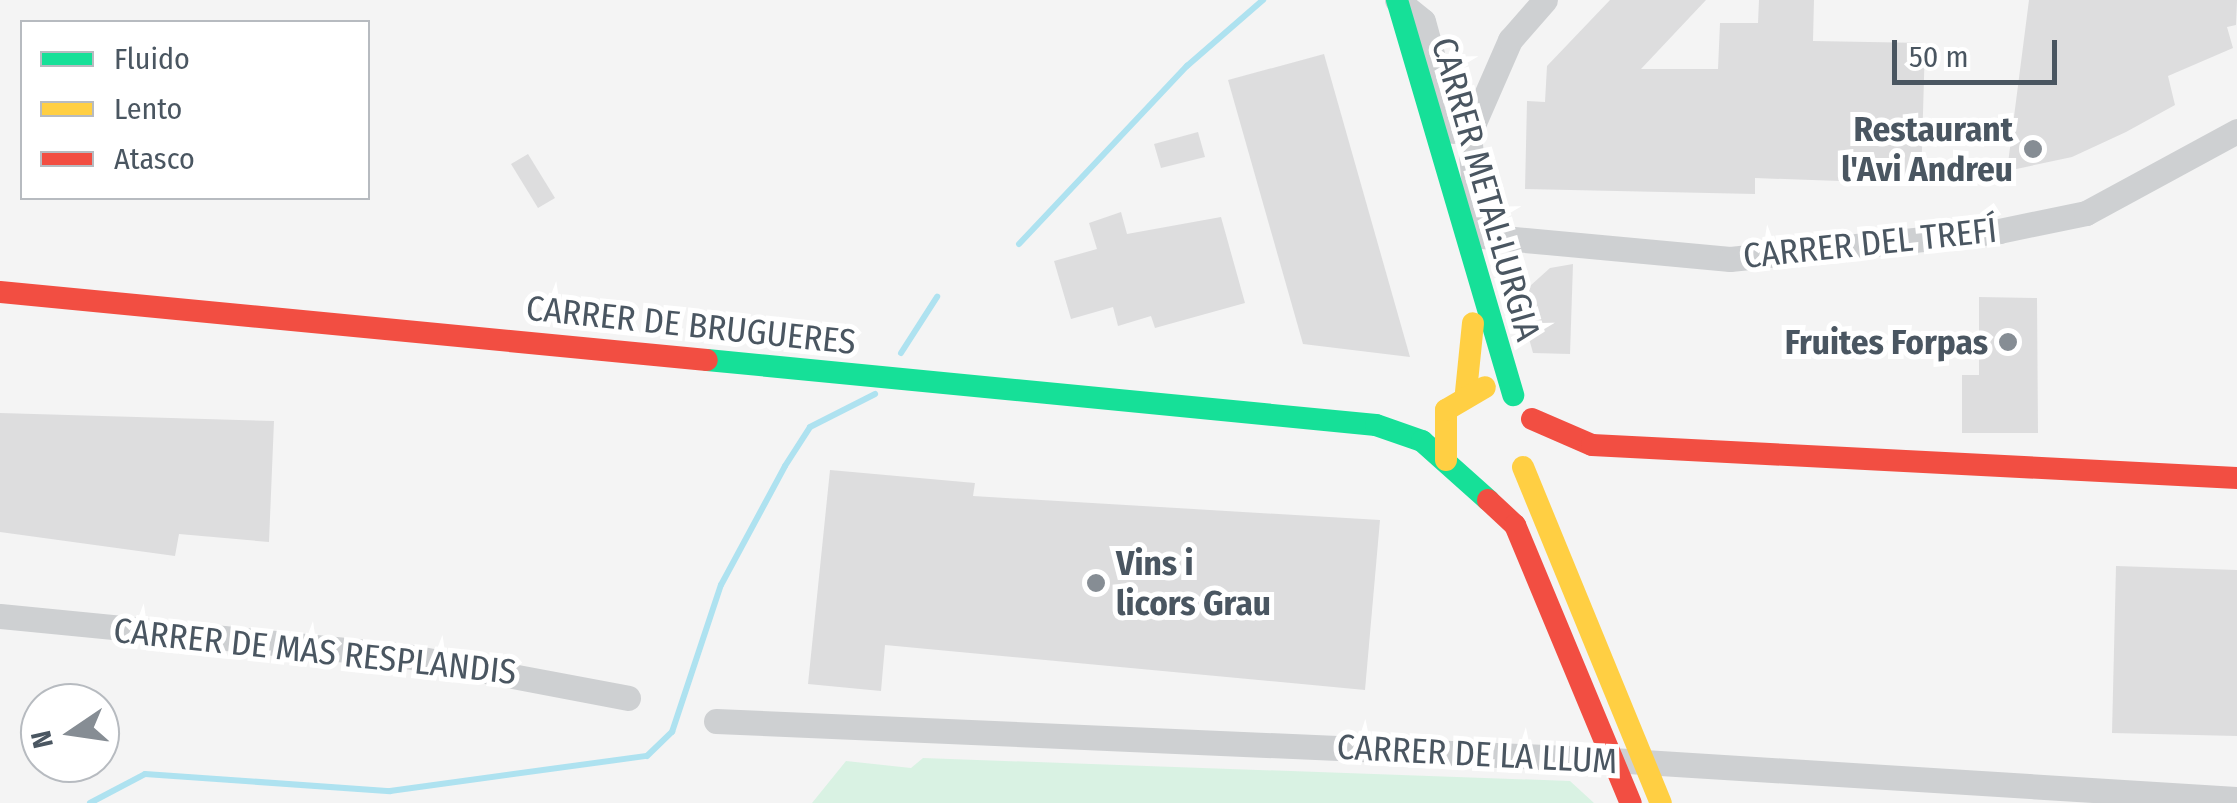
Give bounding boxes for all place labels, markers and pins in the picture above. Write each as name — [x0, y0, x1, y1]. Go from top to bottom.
place label: Restaurant l'Avi Andreu — [1841, 108, 2013, 190]
marker: Restaurant l'Avi Andreu — [2022, 138, 2044, 160]
place label: Fruites Forpas — [1785, 321, 1988, 363]
marker: Fruites Forpas — [1997, 331, 2019, 353]
place label: Vins i licors Grau — [1116, 542, 1271, 624]
marker: Vins i licors Grau — [1085, 572, 1107, 594]

